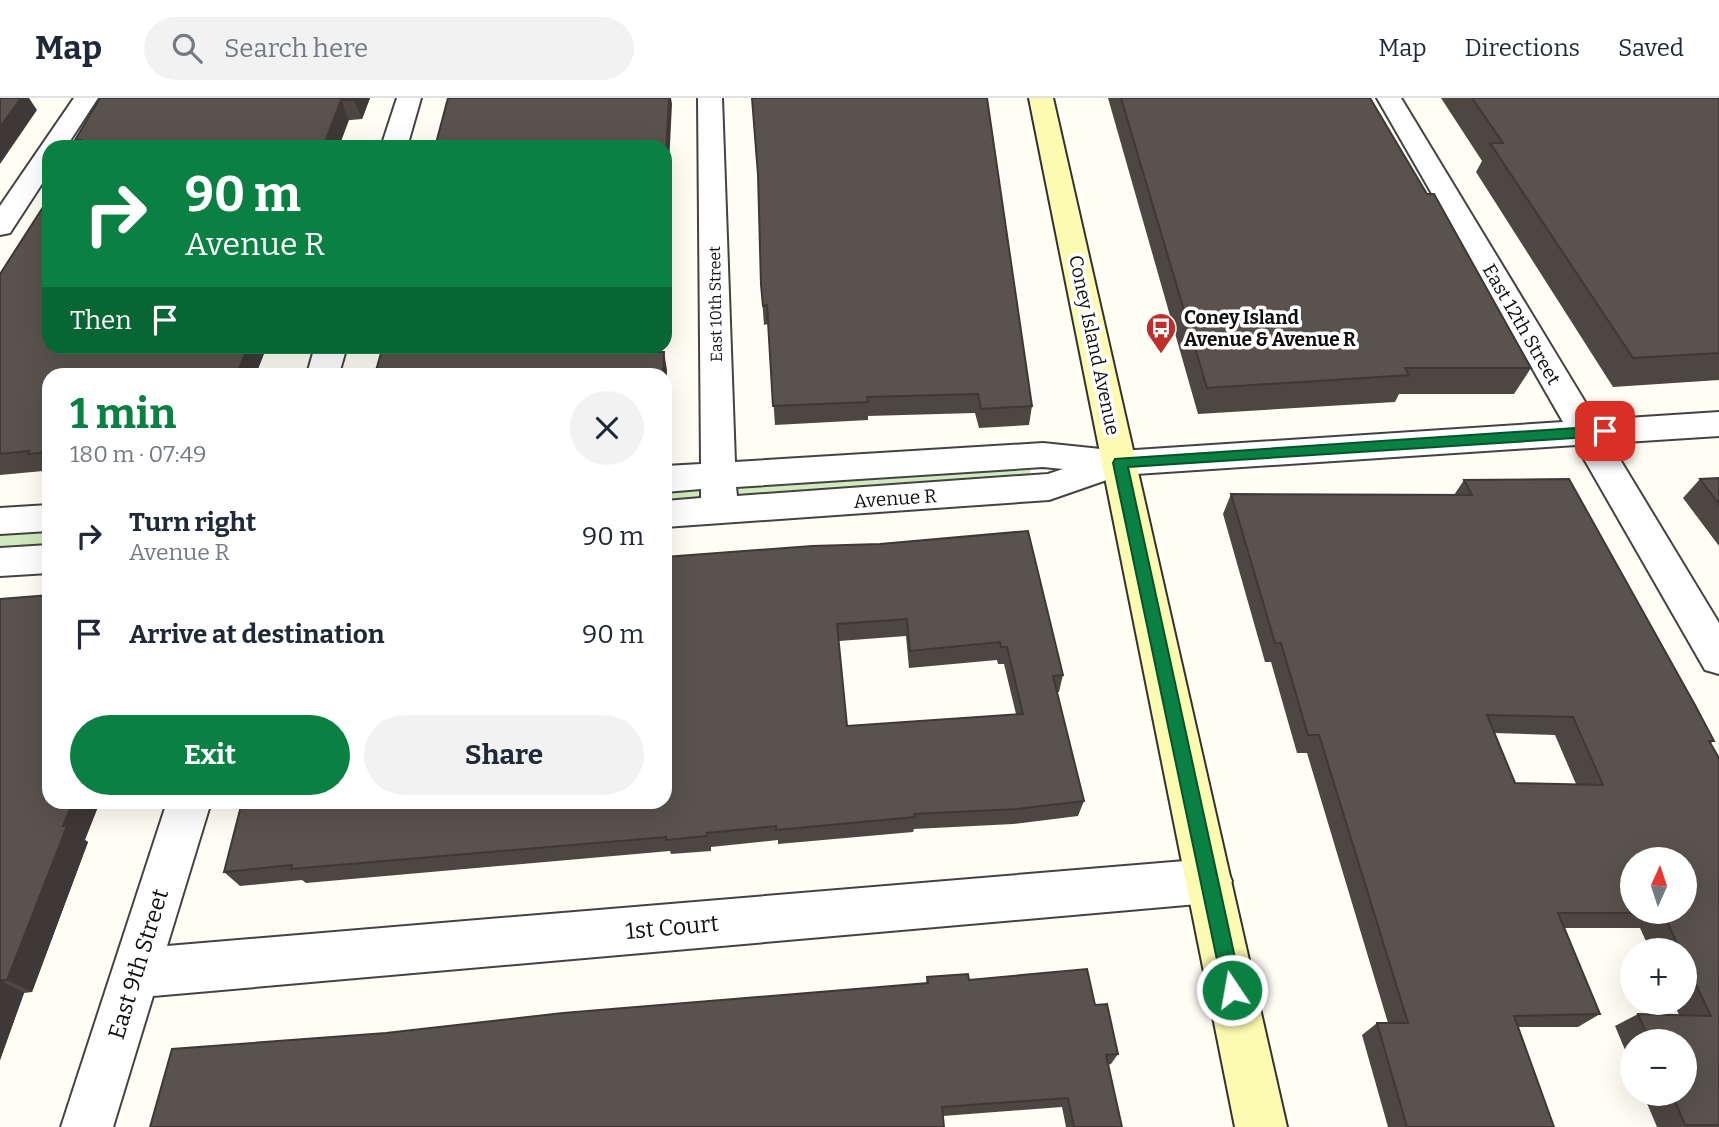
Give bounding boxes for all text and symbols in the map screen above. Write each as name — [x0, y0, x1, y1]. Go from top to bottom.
search box — [144, 17, 634, 80]
text: Map — [35, 28, 102, 68]
icon: search — [168, 29, 206, 67]
text: Search here — [224, 33, 368, 64]
text: Map — [1378, 34, 1427, 62]
text: Directions — [1465, 34, 1580, 62]
text: Saved — [1618, 34, 1684, 62]
text: 90 m — [185, 165, 301, 224]
icon: right — [70, 168, 161, 259]
text: Avenue R — [185, 225, 325, 263]
street label: East 10th Street — [705, 246, 726, 362]
street label: Coney Island Avenue — [1064, 253, 1125, 437]
street label: East 12th Street — [1478, 260, 1565, 389]
icon: arrive — [146, 301, 184, 339]
text: Then — [70, 305, 132, 336]
place label: Coney Island Avenue & Avenue R — [1184, 306, 1356, 351]
bus stop icon: Coney Island Avenue & Avenue R — [1144, 311, 1178, 355]
text: 1 min — [70, 389, 176, 439]
button: close — [570, 391, 644, 465]
pin — [1575, 401, 1635, 461]
icon: arrive — [1586, 412, 1624, 450]
text: 180 m · 07:49 — [70, 440, 207, 468]
street label: Avenue R — [853, 484, 938, 513]
text: Turn right — [129, 507, 256, 538]
icon: right — [70, 517, 108, 555]
text: 90 m — [582, 521, 644, 552]
text: Avenue R — [129, 538, 230, 566]
icon: arrive — [70, 615, 108, 653]
text: Arrive at destination — [129, 619, 384, 650]
text: 90 m — [582, 619, 644, 650]
button: Exit — [70, 715, 350, 795]
button: Share — [364, 715, 644, 795]
north arrow — [1620, 847, 1698, 924]
map controls — [1620, 847, 1697, 1106]
street label: East 9th Street — [102, 885, 174, 1043]
street label: 1st Court — [624, 909, 720, 945]
button: + — [1620, 938, 1697, 1015]
position arrow — [1195, 953, 1269, 1027]
button: − — [1620, 1029, 1697, 1106]

